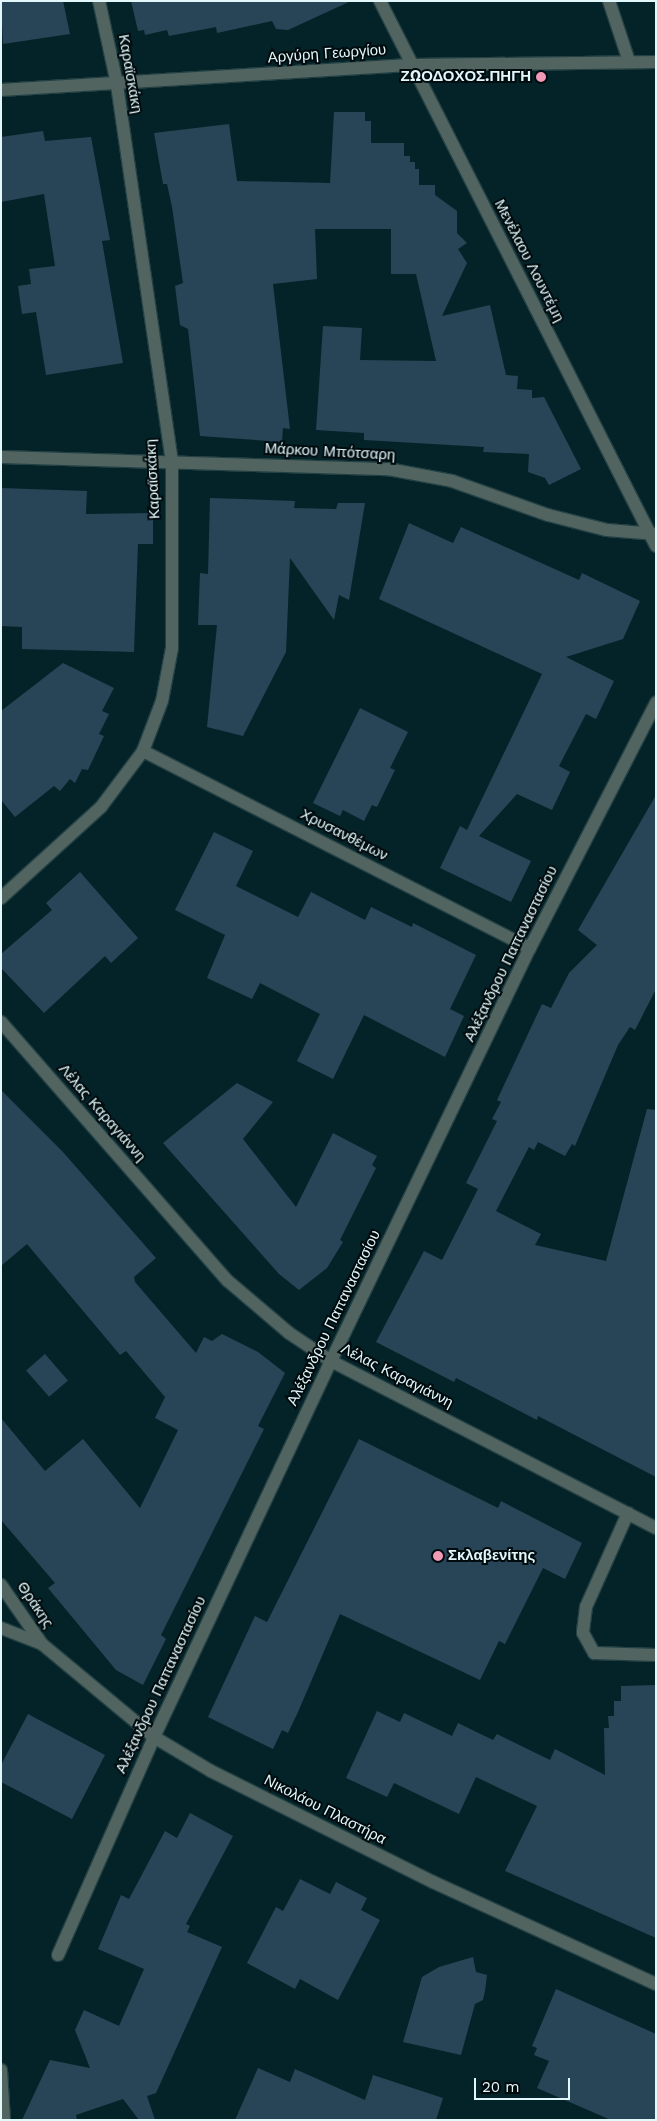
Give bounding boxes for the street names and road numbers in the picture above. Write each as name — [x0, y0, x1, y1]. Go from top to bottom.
street label: Καραϊσκάκη — [114, 33, 146, 115]
street label: Αργύρη Γεωργίου — [267, 41, 387, 67]
street label: Μενέλαου Λουντέμη — [490, 197, 568, 325]
street label: Καραϊσκάκη — [142, 439, 164, 519]
street label: Μάρκου Μπότσαρη — [264, 440, 396, 464]
street label: Χρυσανθέμων — [297, 805, 391, 865]
street label: Αλέξανδρου Παπαναστασίου — [461, 863, 561, 1045]
street label: Λέλας Καραγιάννη — [55, 1060, 149, 1166]
street label: Αλέξανδρου Παπαναστασίου — [284, 1227, 384, 1409]
street label: Λέλας Καραγιάννη — [338, 1340, 456, 1412]
street label: Θράκης — [13, 1578, 57, 1632]
street label: Αλέξανδρου Παπαναστασίου — [112, 1594, 210, 1776]
street label: Νικολάου Πλαστήρα — [261, 1771, 389, 1849]

